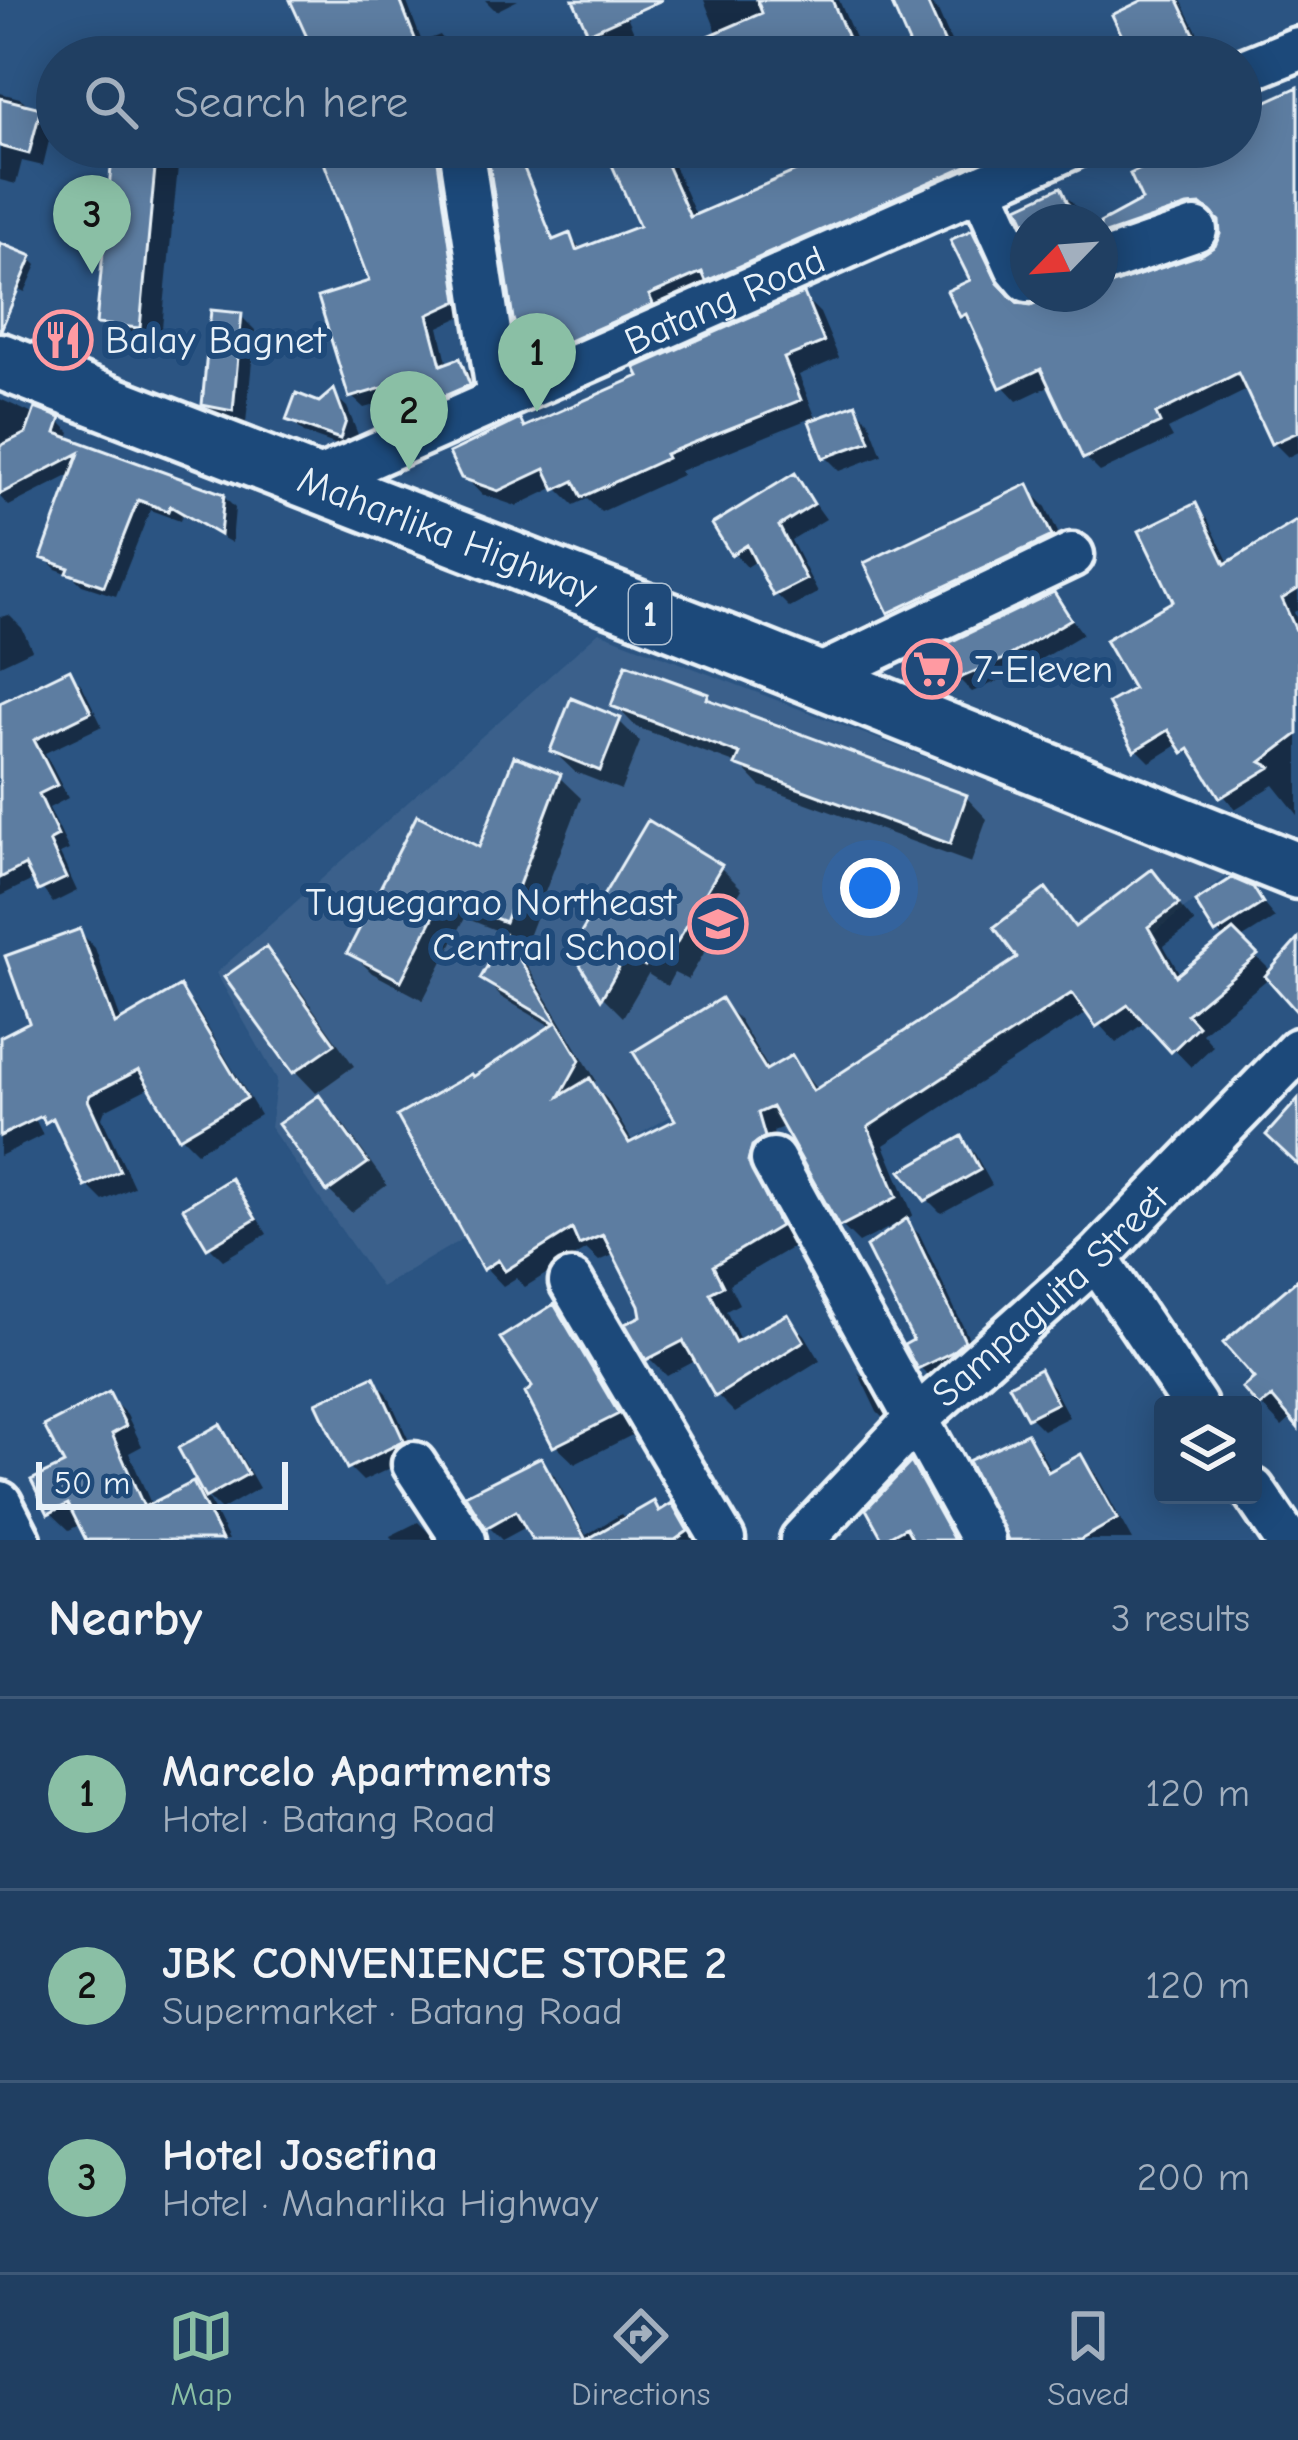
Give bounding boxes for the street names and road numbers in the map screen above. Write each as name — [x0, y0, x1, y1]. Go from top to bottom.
street label: Batang Road — [618, 237, 832, 364]
street label: Maharlika Highway — [292, 456, 604, 613]
road number: 1 — [629, 584, 671, 644]
street label: Sampaguita Street — [923, 1174, 1178, 1416]

